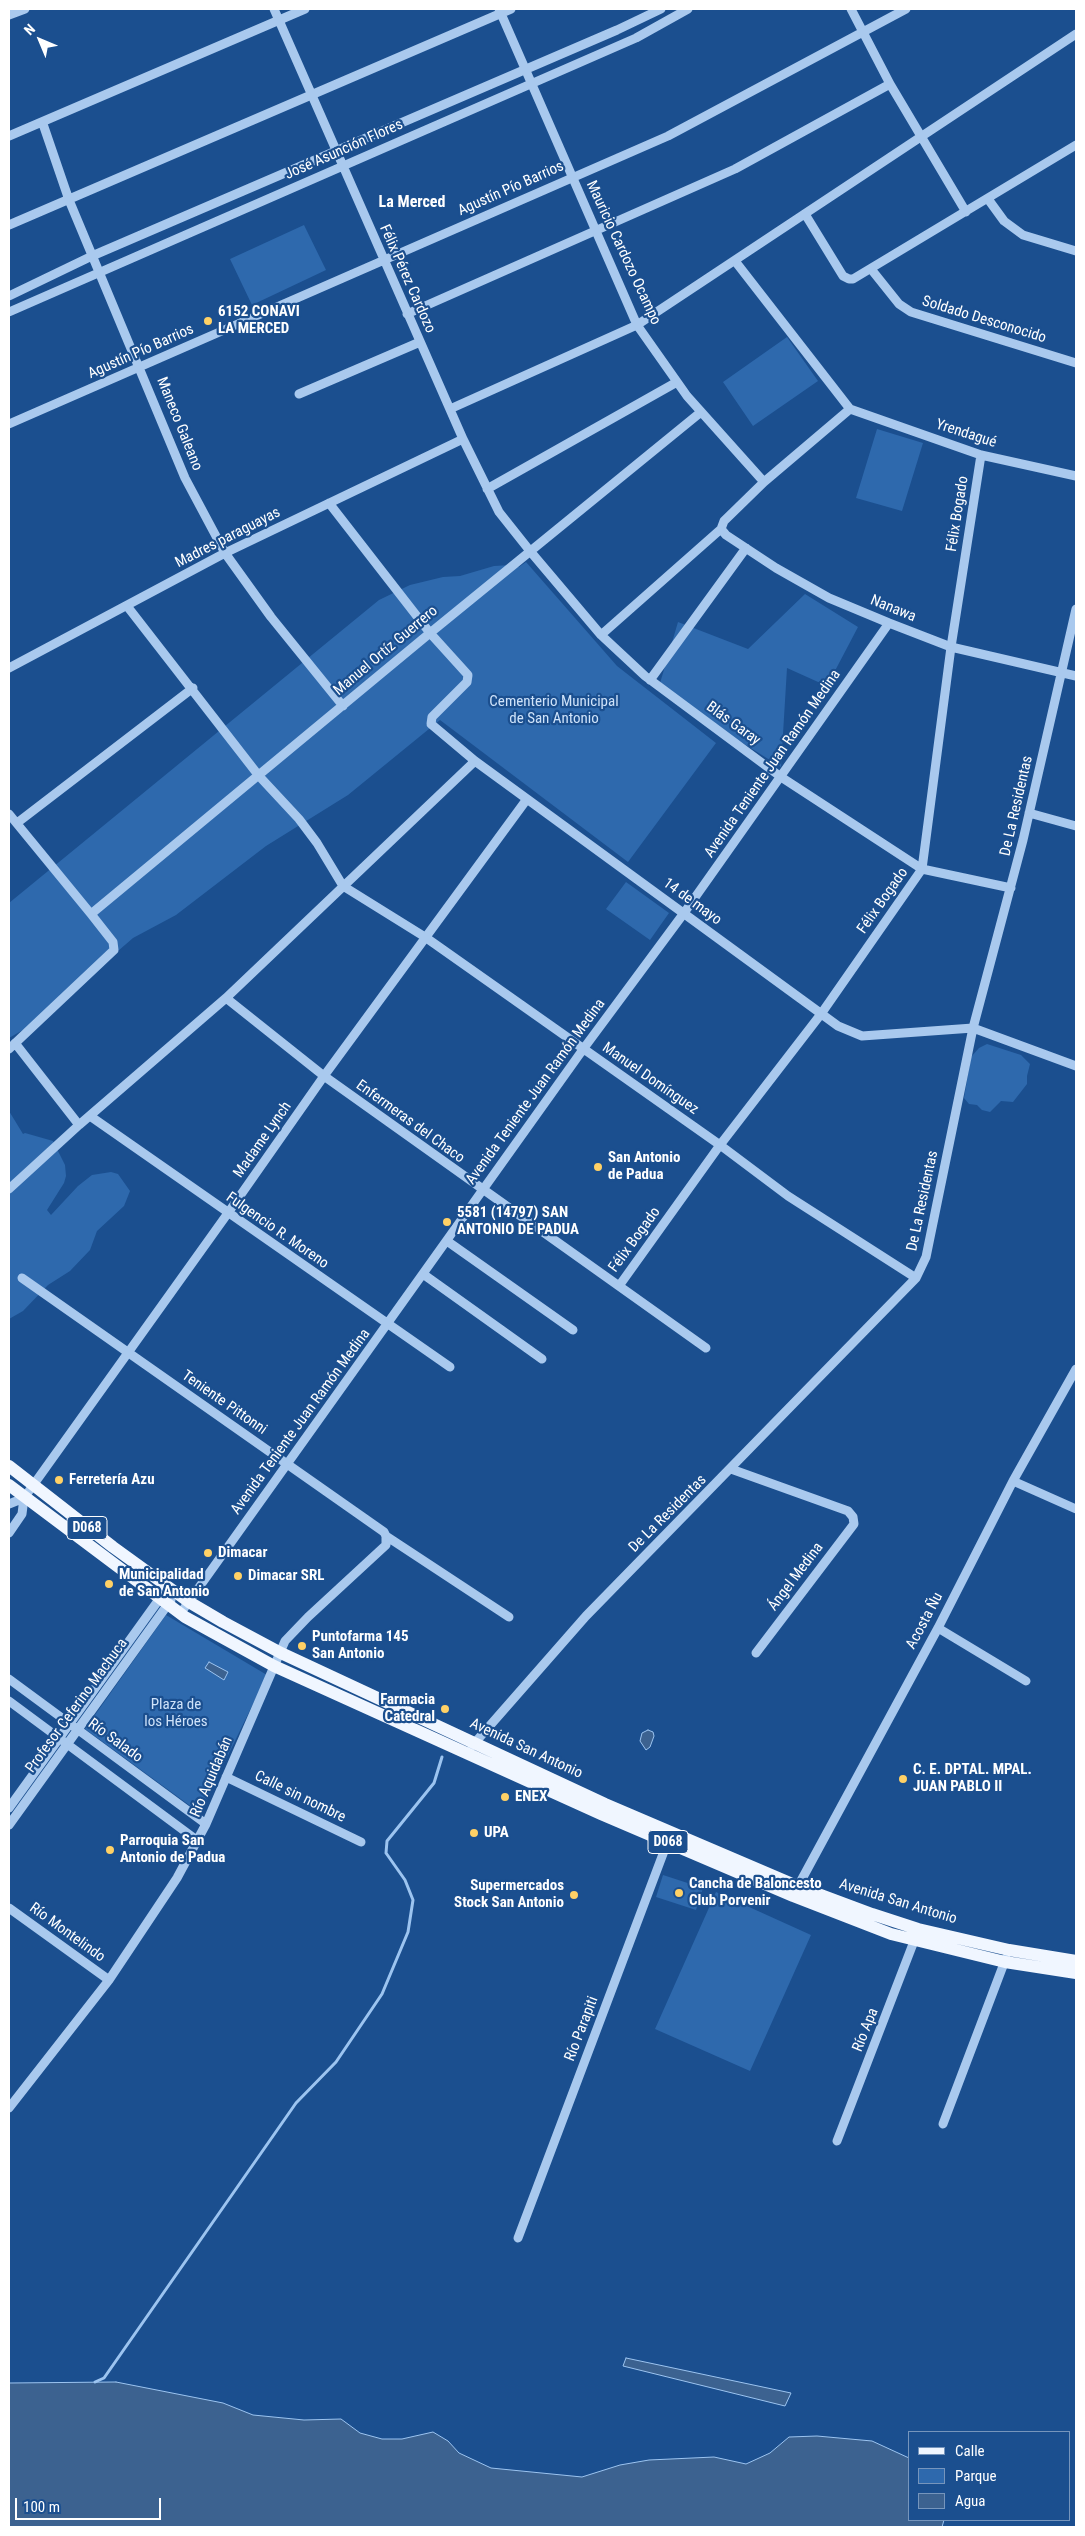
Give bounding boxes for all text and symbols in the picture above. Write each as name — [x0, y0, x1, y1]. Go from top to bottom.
north arrow — [15, 15, 65, 65]
text: N — [21, 21, 38, 38]
street label: José Asunción Flores — [282, 116, 406, 184]
street label: Agustín Pío Barrios — [455, 158, 567, 220]
street label: Mauricio Cardozo Ocampo — [582, 178, 664, 328]
district label: La Merced — [379, 193, 445, 213]
street label: Félix Pérez Cardozo — [375, 222, 439, 336]
street label: Soldado Desconocido — [920, 293, 1048, 347]
place label: 6152 CONAVI LA MERCED — [218, 303, 300, 338]
marker: 6152 CONAVI LA MERCED — [202, 315, 214, 327]
street label: Agustín Pío Barrios — [85, 321, 197, 383]
street label: Maneco Galeano — [152, 375, 206, 473]
street label: Yrendagué — [933, 416, 999, 452]
street label: Félix Bogado — [943, 475, 973, 553]
street label: Madres paraguayas — [172, 504, 284, 572]
street label: Nanawa — [867, 592, 919, 626]
street label: Manuel Ortíz Guerrero — [330, 602, 442, 700]
street label: Avenida Teniente Juan Ramón Medina — [701, 667, 845, 861]
park label: Cementerio Municipal de San Antonio — [489, 693, 619, 728]
street label: Blás Garay — [702, 698, 764, 750]
street label: De La Residentas — [997, 754, 1037, 858]
street label: Félix Bogado — [854, 865, 912, 937]
street label: 14 de mayo — [659, 875, 725, 929]
street label: Avenida Teniente Juan Ramón Medina — [463, 996, 609, 1188]
street label: Manuel Domínguez — [598, 1039, 702, 1119]
street label: Enfermeras del Chaco — [352, 1077, 468, 1167]
street label: Madame Lynch — [230, 1098, 296, 1182]
place label: San Antonio de Padua — [608, 1149, 680, 1184]
street label: De La Residentas — [904, 1149, 942, 1253]
marker: San Antonio de Padua — [592, 1161, 604, 1173]
street label: Fulgencio R. Moreno — [222, 1189, 332, 1273]
place label: 5581 (14797) SAN ANTONIO DE PADUA — [457, 1204, 579, 1239]
street label: Félix Bogado — [605, 1204, 665, 1276]
marker: 5581 (14797) SAN ANTONIO DE PADUA — [441, 1216, 453, 1228]
street label: Avenida Teniente Juan Ramón Medina — [228, 1326, 374, 1518]
street label: Teniente Pittonni — [178, 1367, 270, 1439]
place label: Ferretería Azu — [69, 1471, 155, 1489]
street label: De La Residentas — [625, 1471, 711, 1557]
marker: Ferretería Azu — [53, 1474, 65, 1486]
road number: D068 — [67, 1516, 107, 1540]
street label: Ángel Medina — [764, 1539, 828, 1615]
place label: Dimacar — [218, 1544, 267, 1562]
marker: Dimacar — [202, 1547, 214, 1559]
place label: Municipalidad de San Antonio — [119, 1566, 210, 1601]
place label: Dimacar SRL — [248, 1567, 324, 1585]
marker: Dimacar SRL — [232, 1570, 244, 1582]
marker: Municipalidad de San Antonio — [103, 1578, 115, 1590]
street label: Acosta Ñu — [903, 1590, 947, 1652]
place label: Puntofarma 145 San Antonio — [312, 1628, 408, 1663]
street label: Profesor Ceferino Machuca — [22, 1635, 132, 1777]
marker: Puntofarma 145 San Antonio — [296, 1640, 308, 1652]
place label: Farmacia Catedral — [380, 1691, 435, 1726]
park label: Plaza de los Héroes — [144, 1696, 208, 1731]
marker: Farmacia Catedral — [439, 1703, 451, 1715]
street label: Río Salado — [84, 1715, 146, 1767]
street label: Avenida San Antonio — [467, 1715, 585, 1783]
street label: Río Aquidabán — [187, 1734, 237, 1820]
place label: C. E. DPTAL. MPAL. JUAN PABLO II — [913, 1761, 1032, 1796]
street label: Calle sin nombre — [252, 1767, 348, 1827]
marker: C. E. DPTAL. MPAL. JUAN PABLO II — [897, 1773, 909, 1785]
place label: ENEX — [515, 1788, 547, 1806]
marker: ENEX — [499, 1791, 511, 1803]
place label: UPA — [484, 1824, 509, 1842]
marker: UPA — [468, 1827, 480, 1839]
road number: D068 — [648, 1830, 688, 1854]
place label: Parroquia San Antonio de Padua — [120, 1832, 225, 1867]
marker: Parroquia San Antonio de Padua — [104, 1844, 116, 1856]
place label: Cancha de Baloncesto Club Porvenir — [689, 1875, 822, 1910]
street label: Avenida San Antonio — [837, 1876, 959, 1928]
place label: Supermercados Stock San Antonio — [454, 1877, 564, 1912]
marker: Cancha de Baloncesto Club Porvenir — [673, 1887, 685, 1899]
marker: Supermercados Stock San Antonio — [568, 1889, 580, 1901]
street label: Río Montelindo — [26, 1900, 108, 1966]
street label: Río Parapiti — [561, 1994, 603, 2064]
street label: Río Apa — [849, 2005, 883, 2055]
legend — [908, 2431, 1070, 2521]
text: Calle — [955, 2442, 985, 2460]
text: Parque — [955, 2467, 997, 2485]
scale bar — [18, 2488, 164, 2520]
text: Agua — [955, 2492, 985, 2510]
text: 100 m — [23, 2498, 60, 2516]

